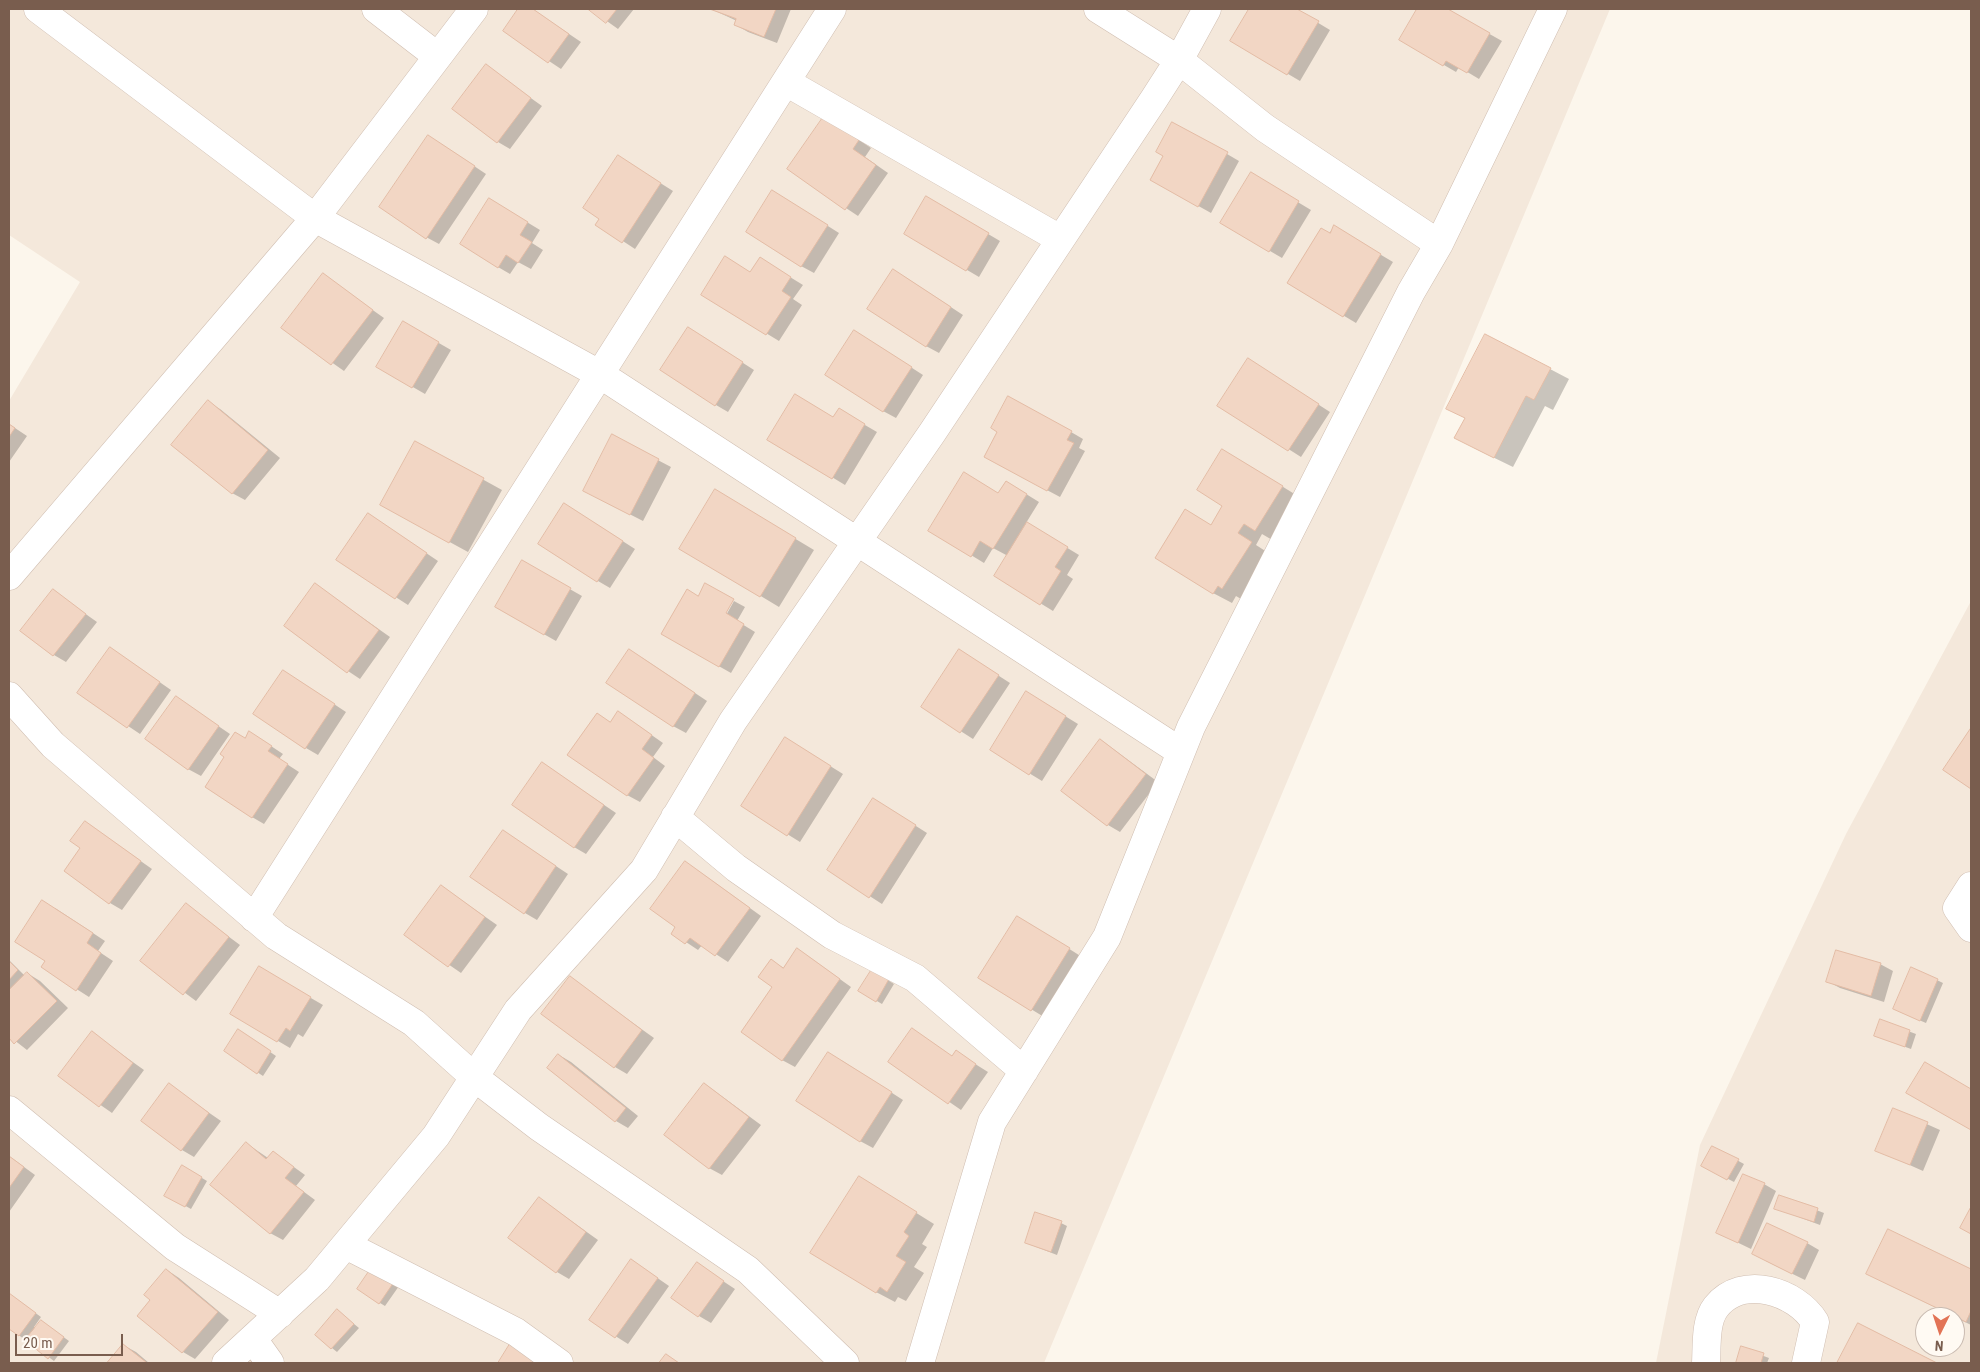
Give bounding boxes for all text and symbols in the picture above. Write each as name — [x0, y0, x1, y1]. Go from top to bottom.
north arrow — [1915, 1307, 1965, 1357]
scale bar — [18, 1324, 125, 1356]
text: 20 m — [23, 1334, 53, 1352]
text: N — [1934, 1338, 1944, 1354]

